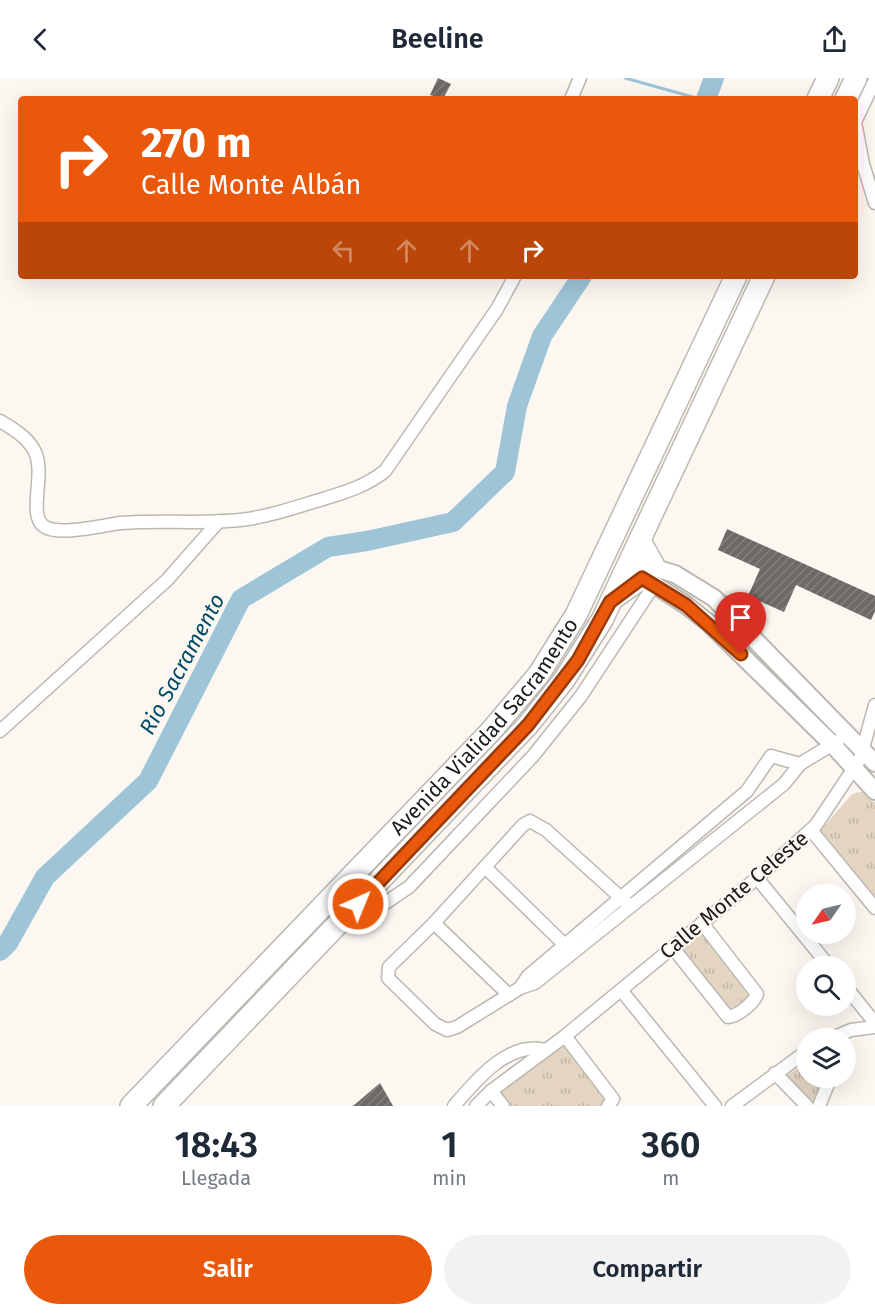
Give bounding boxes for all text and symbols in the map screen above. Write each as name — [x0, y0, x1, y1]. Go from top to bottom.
icon: back — [24, 23, 57, 56]
text: Beeline — [391, 23, 484, 55]
icon: share — [818, 23, 851, 56]
text: 270 m — [141, 118, 252, 168]
icon: right — [42, 120, 120, 198]
text: Calle Monte Albán — [141, 169, 361, 201]
icon: left — [327, 234, 360, 267]
icon: ahead — [390, 234, 423, 267]
icon: ahead — [453, 234, 486, 267]
icon: right — [516, 234, 549, 267]
water label: Rio Sacramento — [134, 589, 230, 739]
pin — [715, 592, 766, 654]
icon: arrive — [724, 601, 757, 634]
street label: Avenida Vialidad Sacramento — [385, 613, 584, 841]
street label: Calle Monte Celeste — [654, 825, 814, 965]
position arrow — [326, 872, 390, 936]
north arrow — [796, 884, 856, 944]
map controls — [796, 884, 856, 1088]
button: search — [796, 956, 856, 1016]
button: layers — [796, 1028, 856, 1088]
text: 18:43 — [174, 1123, 258, 1167]
text: 1 — [441, 1123, 458, 1167]
text: 360 — [641, 1123, 701, 1167]
text: Llegada — [181, 1166, 251, 1190]
text: min — [432, 1166, 467, 1190]
text: m — [662, 1166, 679, 1190]
button: Salir — [24, 1235, 432, 1304]
button: Compartir — [444, 1235, 851, 1304]

